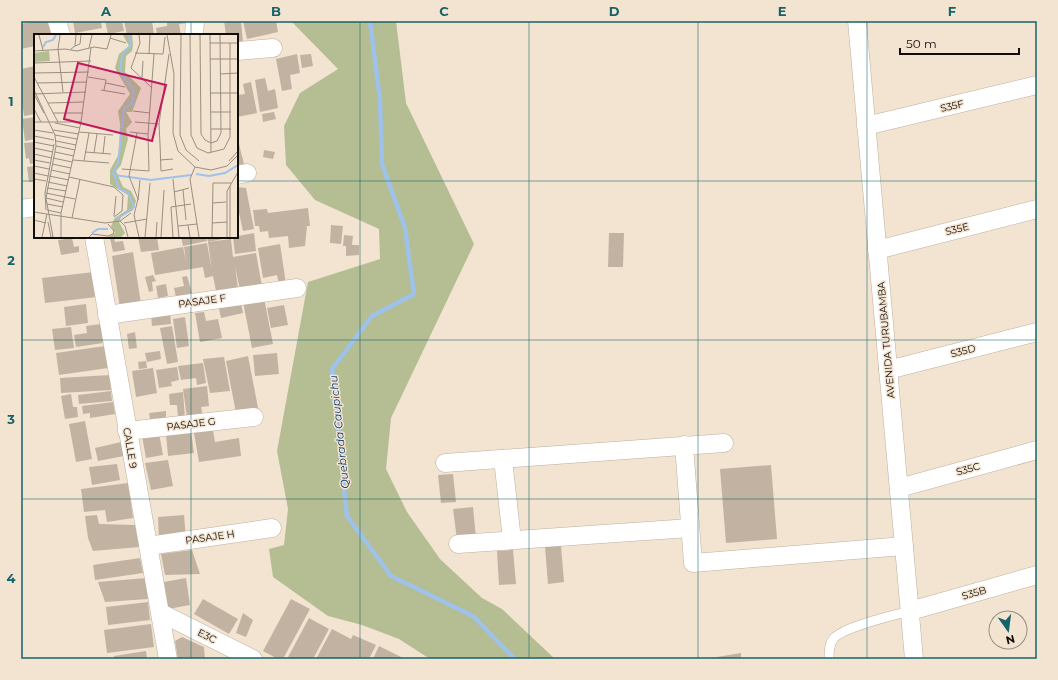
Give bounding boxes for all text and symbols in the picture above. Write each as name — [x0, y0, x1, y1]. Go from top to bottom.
text: A — [100, 3, 112, 19]
text: B — [271, 3, 281, 19]
text: C — [439, 3, 449, 19]
text: D — [609, 3, 620, 19]
text: E — [778, 3, 787, 19]
text: F — [948, 3, 956, 19]
scale bar — [900, 30, 1019, 56]
inset map — [34, 34, 238, 238]
text: 50 m — [906, 36, 937, 51]
text: 1 — [8, 93, 14, 109]
street label: S35F — [939, 97, 965, 115]
street label: S35E — [944, 220, 970, 238]
text: 2 — [7, 252, 15, 268]
street label: AVENIDA TURUBAMBA — [874, 280, 898, 399]
street label: PASAJE F — [177, 291, 227, 311]
street label: S35D — [949, 342, 977, 360]
water label: Quebrada Caupichu — [326, 375, 352, 489]
text: 3 — [6, 411, 15, 427]
street label: PASAJE G — [166, 415, 216, 433]
street label: CALLE 9 — [120, 427, 140, 469]
street label: S35C — [955, 460, 981, 478]
street label: PASAJE H — [184, 527, 236, 547]
text: 4 — [7, 570, 16, 586]
street label: S35B — [960, 583, 988, 603]
north arrow — [988, 610, 1028, 650]
street label: E3C — [195, 626, 219, 646]
text: N — [1004, 632, 1016, 648]

